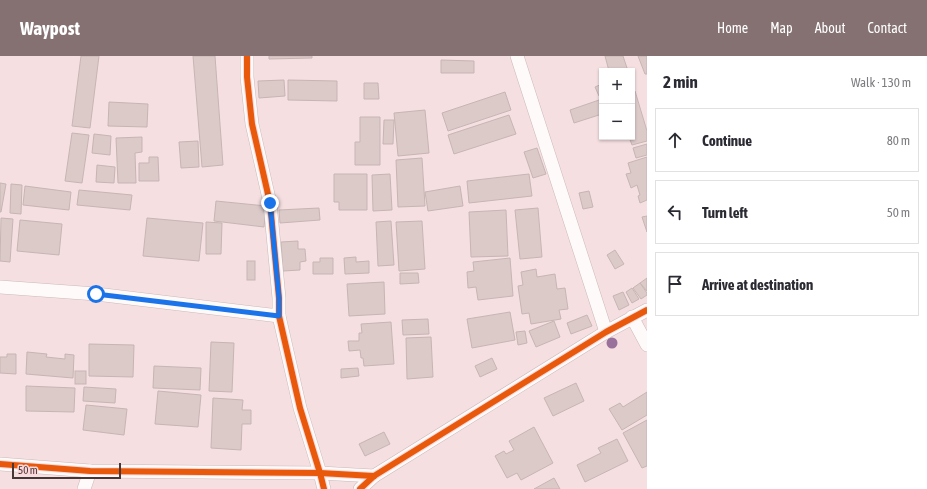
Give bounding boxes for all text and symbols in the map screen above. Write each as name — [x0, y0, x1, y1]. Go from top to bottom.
text: Waypost — [20, 17, 80, 39]
text: Home — [717, 20, 748, 36]
text: Map — [770, 20, 793, 36]
text: About — [815, 20, 846, 36]
text: Contact — [868, 20, 907, 36]
map controls — [599, 68, 635, 140]
button: + — [599, 68, 635, 104]
text: 2 min — [663, 72, 698, 92]
text: Walk · 130 m — [851, 75, 911, 90]
button: − — [599, 104, 635, 140]
icon: ahead — [664, 129, 686, 151]
text: Continue — [702, 132, 752, 149]
text: 80 m — [887, 133, 910, 148]
route end — [261, 194, 279, 212]
icon: left — [664, 201, 686, 223]
text: Turn left — [702, 204, 748, 221]
text: 50 m — [887, 205, 910, 220]
icon: arrive — [664, 273, 686, 295]
text: Arrive at destination — [702, 276, 813, 293]
route start — [87, 285, 105, 303]
scale bar — [12, 461, 121, 480]
text: 50 m — [18, 464, 38, 476]

